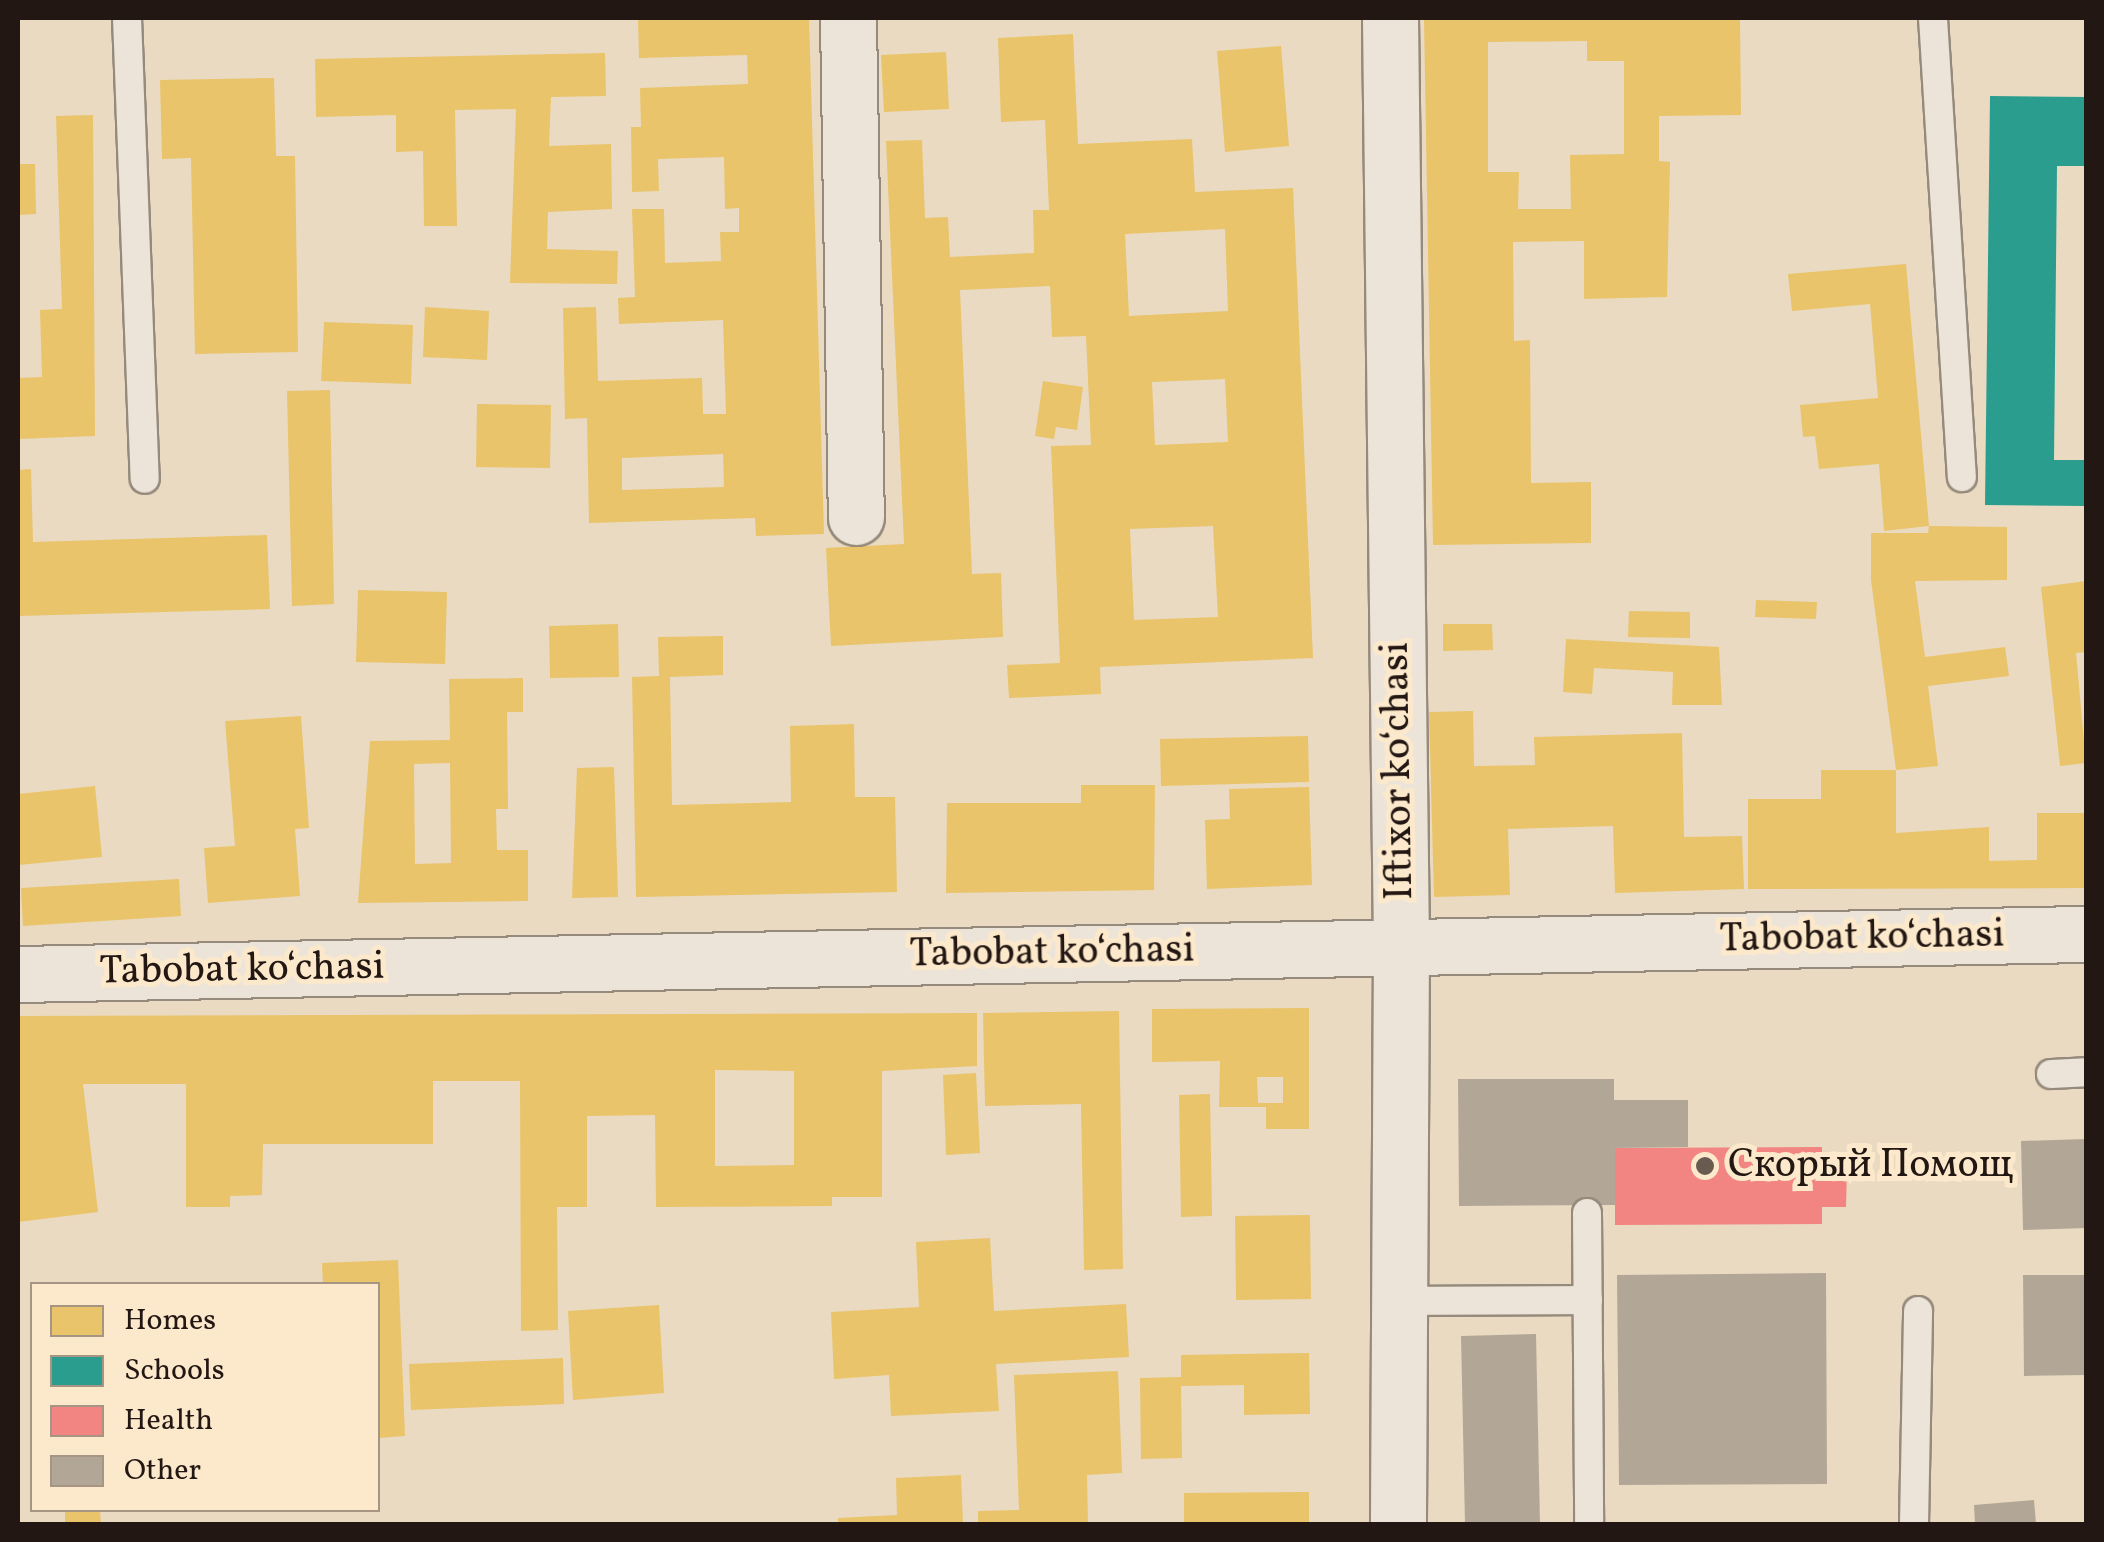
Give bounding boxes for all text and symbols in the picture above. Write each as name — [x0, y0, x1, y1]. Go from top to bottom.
street label: Iftixor koʻchasi — [1373, 642, 1425, 900]
street label: Tabobat koʻchasi — [1719, 912, 2005, 964]
street label: Tabobat koʻchasi — [909, 927, 1195, 979]
street label: Tabobat koʻchasi — [99, 944, 385, 996]
place label: Скорый Помощ — [1728, 1142, 2013, 1190]
marker: Скорый Помощ — [1692, 1153, 1718, 1179]
legend — [30, 1282, 380, 1512]
text: Homes — [124, 1300, 216, 1342]
text: Schools — [124, 1350, 225, 1392]
text: Health — [124, 1400, 213, 1442]
text: Other — [124, 1450, 201, 1492]

